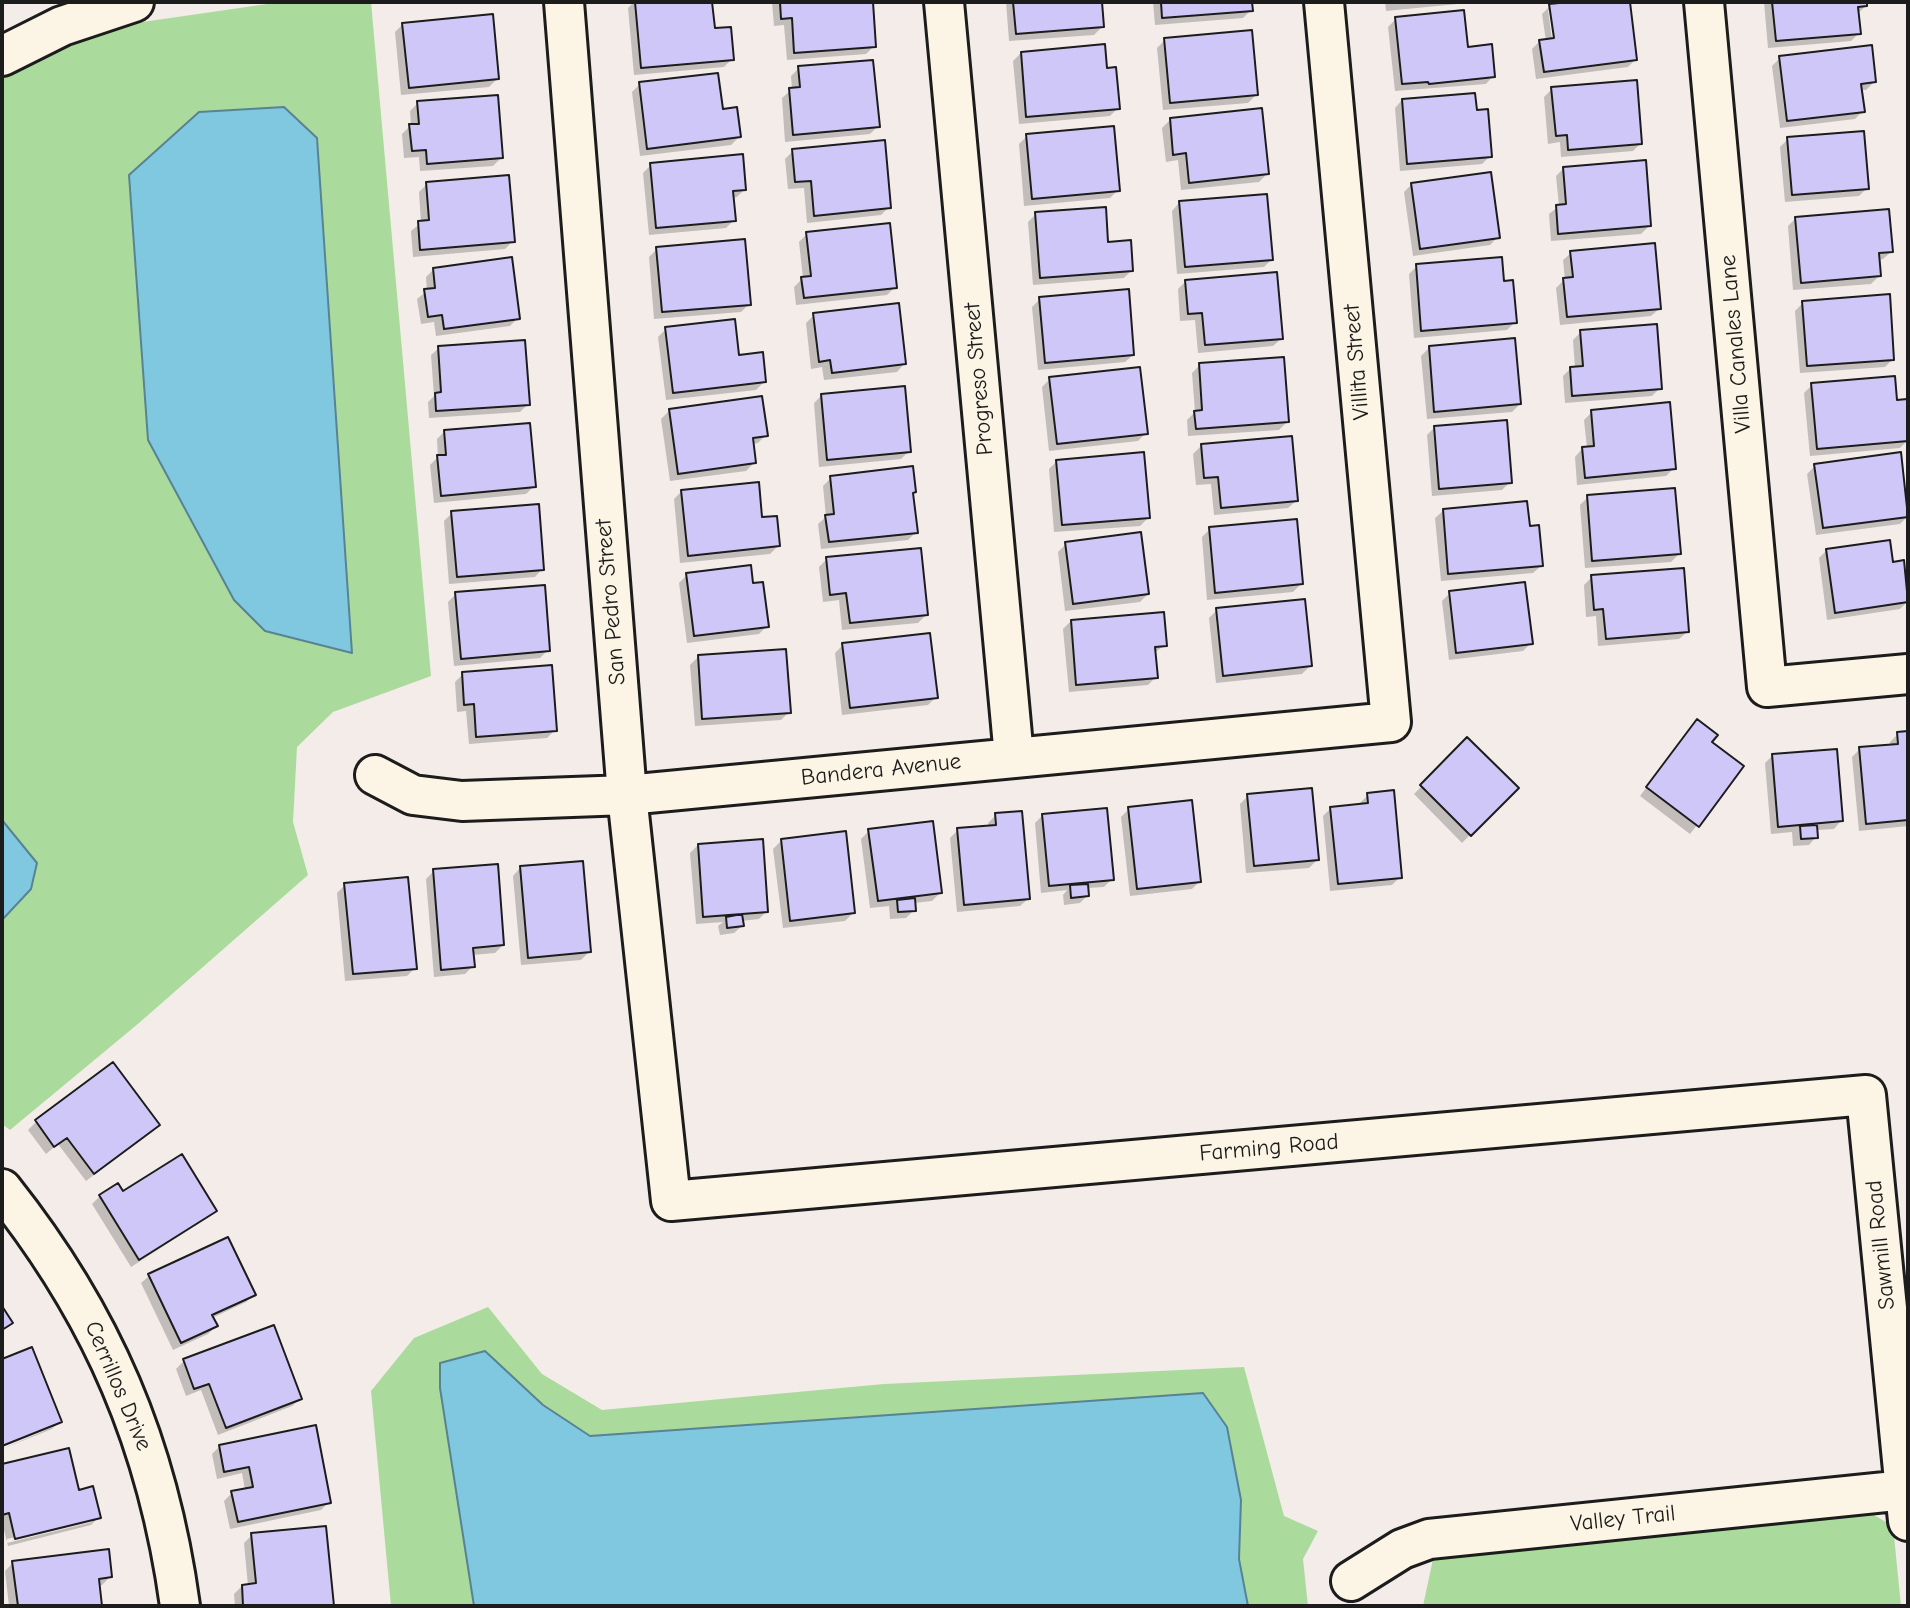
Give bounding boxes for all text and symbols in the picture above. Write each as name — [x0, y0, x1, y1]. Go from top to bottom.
street label: Villa Canales Lane — [1714, 254, 1758, 434]
street label: Progreso Street — [959, 302, 999, 456]
street label: Villita Street — [1338, 303, 1376, 421]
street label: San Pedro Street — [590, 518, 632, 686]
street label: Bandera Avenue — [800, 748, 962, 792]
street label: Farming Road — [1198, 1128, 1340, 1168]
street label: Sawmill Road — [1860, 1179, 1902, 1311]
street label: Cerrillos Drive — [78, 1317, 158, 1455]
street label: Valley Trail — [1569, 1500, 1677, 1538]

